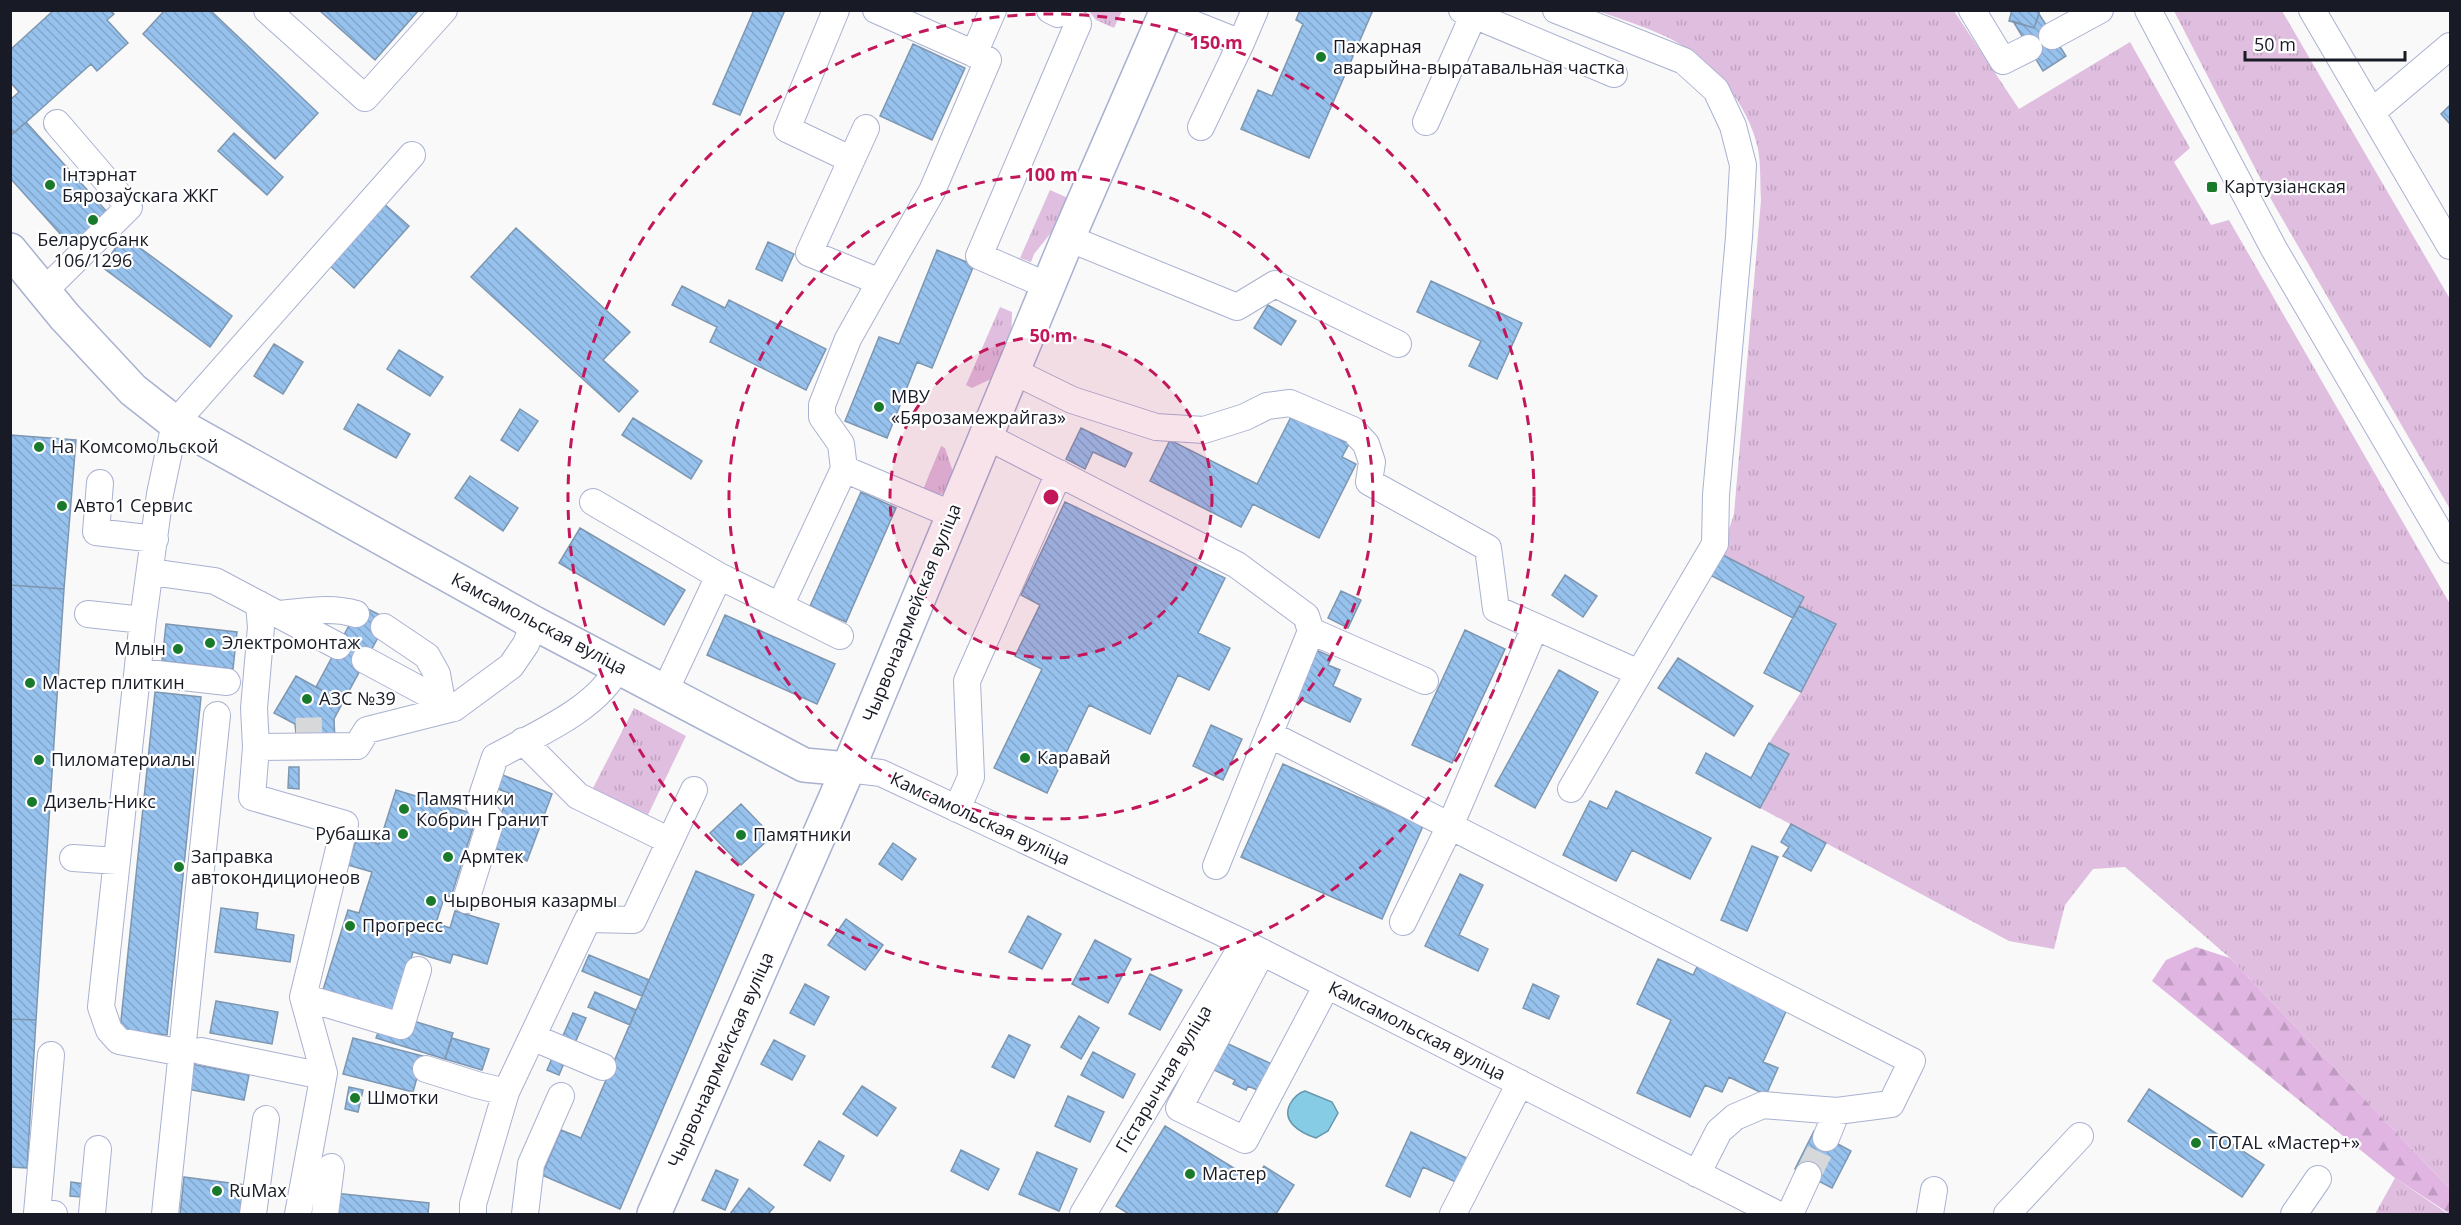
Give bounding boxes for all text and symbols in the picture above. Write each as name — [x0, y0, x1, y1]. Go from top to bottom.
scale bar — [2245, 24, 2406, 62]
text: 150 m — [1189, 30, 1243, 54]
text: 50 m — [2254, 32, 2296, 56]
place label: Пажарная аварыйна-выратавальная частка — [1333, 34, 1625, 79]
marker: Пажарная аварыйна-выратавальная частка — [1314, 50, 1328, 64]
place label: Інтэрнат Бярозаўскага ЖКГ — [62, 162, 218, 207]
text: 100 m — [1024, 162, 1078, 186]
place label: Картузіанская — [2224, 174, 2346, 198]
marker: Інтэрнат Бярозаўскага ЖКГ — [43, 178, 57, 192]
marker: Картузіанская — [2205, 180, 2219, 194]
marker: Беларусбанк 106/1296 — [86, 213, 100, 227]
place label: Беларусбанк 106/1296 — [37, 227, 149, 272]
text: 50 m — [1030, 323, 1072, 347]
place label: МВУ «Бярозамежрайгаз» — [891, 384, 1066, 429]
marker: МВУ «Бярозамежрайгаз» — [872, 400, 886, 414]
place label: На Комсомольской — [51, 434, 219, 458]
marker: На Комсомольской — [32, 440, 46, 454]
centre of rings — [1041, 487, 1061, 507]
place label: Авто1 Сервис — [74, 493, 193, 517]
marker: Авто1 Сервис — [55, 499, 69, 513]
street label: Чырвонаармейская вуліца — [856, 500, 966, 725]
street label: Камсамольская вуліца — [447, 567, 632, 680]
place label: Электромонтаж — [222, 630, 361, 654]
place label: Млын — [114, 636, 166, 660]
marker: Электромонтаж — [203, 636, 217, 650]
marker: Млын — [171, 642, 185, 656]
place label: Мастер плиткин — [42, 670, 185, 694]
marker: Мастер плиткин — [23, 676, 37, 690]
place label: АЗС №39 — [319, 686, 396, 710]
marker: АЗС №39 — [300, 692, 314, 706]
place label: Каравай — [1037, 745, 1111, 769]
place label: Пиломатериалы — [51, 747, 195, 771]
marker: Каравай — [1018, 751, 1032, 765]
marker: Пиломатериалы — [32, 753, 46, 767]
street label: Камсамольская вуліца — [887, 766, 1074, 870]
place label: Памятники Кобрин Гранит — [416, 786, 549, 831]
place label: Дизель-Никс — [44, 789, 156, 813]
marker: Дизель-Никс — [25, 795, 39, 809]
marker: Памятники Кобрин Гранит — [397, 802, 411, 816]
place label: Рубашка — [315, 821, 391, 845]
place label: Памятники — [753, 822, 851, 846]
marker: Рубашка — [396, 827, 410, 841]
marker: Памятники — [734, 828, 748, 842]
place label: Заправка автокондиционеов — [191, 844, 360, 889]
place label: Армтек — [460, 844, 524, 868]
marker: Армтек — [441, 850, 455, 864]
marker: Заправка автокондиционеов — [172, 860, 186, 874]
place label: Чырвоныя казармы — [443, 888, 617, 912]
marker: Чырвоныя казармы — [424, 894, 438, 908]
place label: Прогресс — [362, 913, 443, 937]
marker: Прогресс — [343, 919, 357, 933]
street label: Чырвонаармейская вуліца — [662, 948, 779, 1171]
street label: Камсамольская вуліца — [1325, 975, 1510, 1085]
street label: Гістарычная вуліца — [1110, 1000, 1217, 1157]
place label: Шмотки — [367, 1085, 439, 1109]
marker: Шмотки — [348, 1091, 362, 1105]
place label: TOTAL «Мастер+» — [2208, 1130, 2360, 1154]
marker: TOTAL «Мастер+» — [2189, 1136, 2203, 1150]
place label: Мастер — [1202, 1161, 1266, 1185]
marker: Мастер — [1183, 1167, 1197, 1181]
place label: RuMax — [229, 1178, 287, 1202]
marker: RuMax — [210, 1184, 224, 1198]

